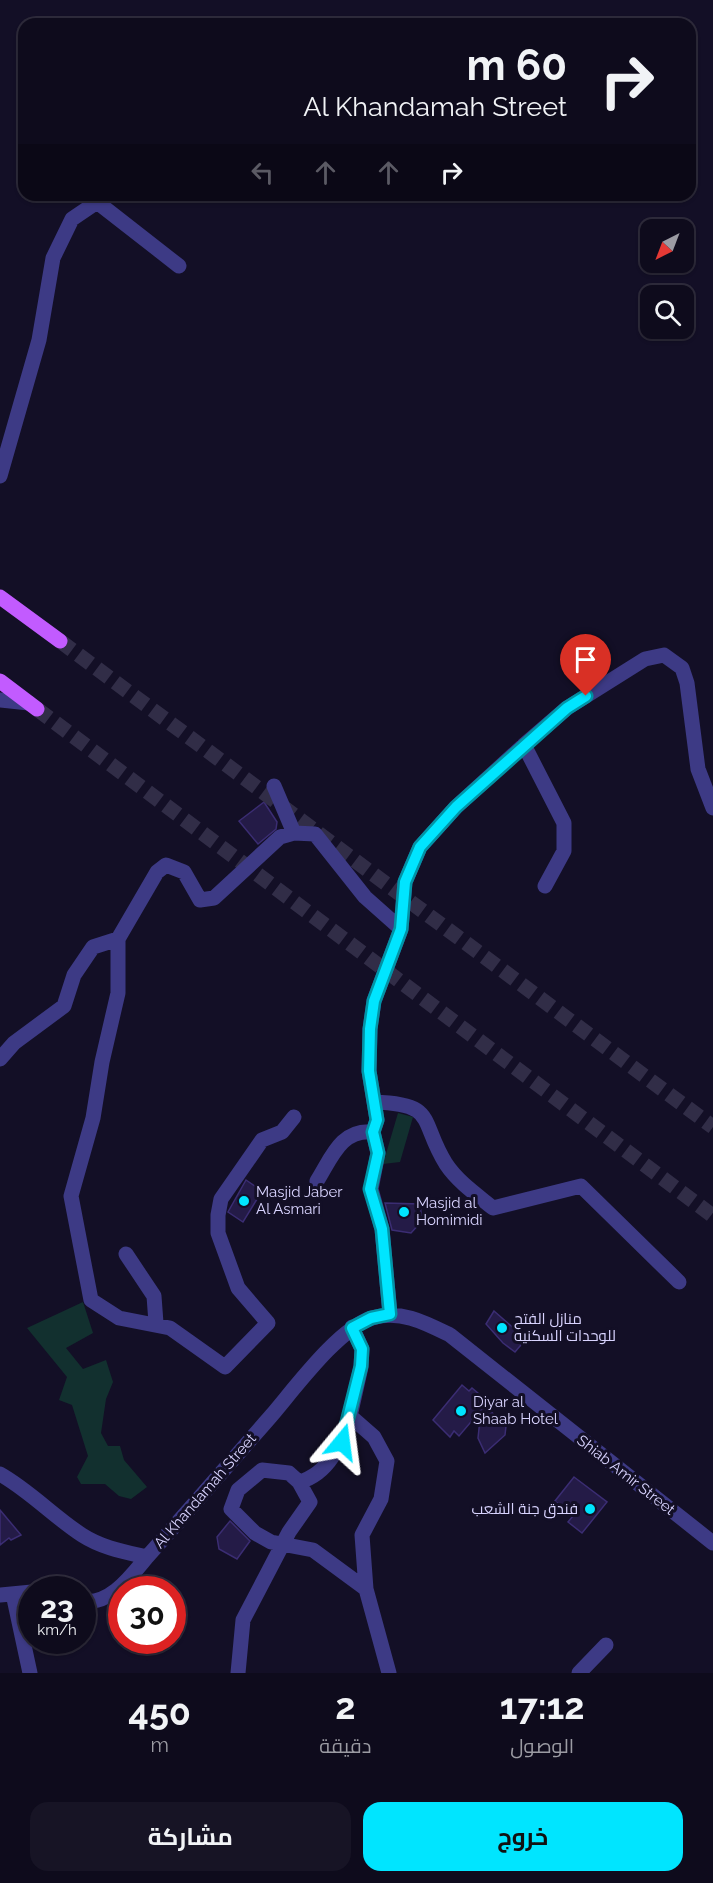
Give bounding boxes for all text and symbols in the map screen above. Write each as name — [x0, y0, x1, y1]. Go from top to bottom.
text: 60 m — [467, 41, 567, 90]
icon: right — [588, 42, 666, 120]
text: Al Khandamah Street — [303, 91, 567, 122]
icon: left — [246, 156, 279, 189]
icon: ahead — [309, 156, 342, 189]
icon: ahead — [372, 156, 405, 189]
icon: right — [435, 156, 468, 189]
north arrow — [640, 219, 694, 273]
map controls — [640, 219, 694, 339]
button: search — [640, 285, 694, 339]
pin — [560, 634, 611, 696]
icon: arrive — [569, 643, 602, 676]
place label: Masjid Jaber Al Asmari — [256, 1183, 343, 1218]
marker: Masjid Jaber Al Asmari — [237, 1194, 251, 1208]
place label: Masjid al Homimidi — [416, 1194, 483, 1229]
marker: Masjid al Homimidi — [397, 1205, 411, 1219]
place label: منازل الفتح للوحدات السكنيه — [514, 1310, 616, 1345]
marker: منازل الفتح للوحدات السكنيه — [495, 1321, 509, 1335]
place label: Diyar al Shaab Hotel — [473, 1393, 559, 1428]
marker: Diyar al Shaab Hotel — [454, 1404, 468, 1418]
position arrow — [310, 1410, 374, 1474]
street label: Al Khandamah Street — [150, 1430, 260, 1552]
street label: Shiab Amir Street — [573, 1431, 679, 1519]
place label: فندق جنة الشعب — [472, 1500, 578, 1519]
marker: فندق جنة الشعب — [583, 1502, 597, 1516]
speed limit sign: 30 — [108, 1576, 186, 1654]
text: 23 — [40, 1590, 74, 1625]
text: km/h — [37, 1621, 77, 1639]
text: 2 — [335, 1685, 355, 1727]
text: 17:12 — [500, 1685, 585, 1727]
text: 450 — [128, 1691, 191, 1733]
text: m — [150, 1733, 169, 1757]
text: دقيقة — [319, 1734, 371, 1758]
text: الوصول — [510, 1734, 574, 1758]
button: مشاركة — [30, 1802, 351, 1871]
button: خروج — [363, 1802, 683, 1871]

